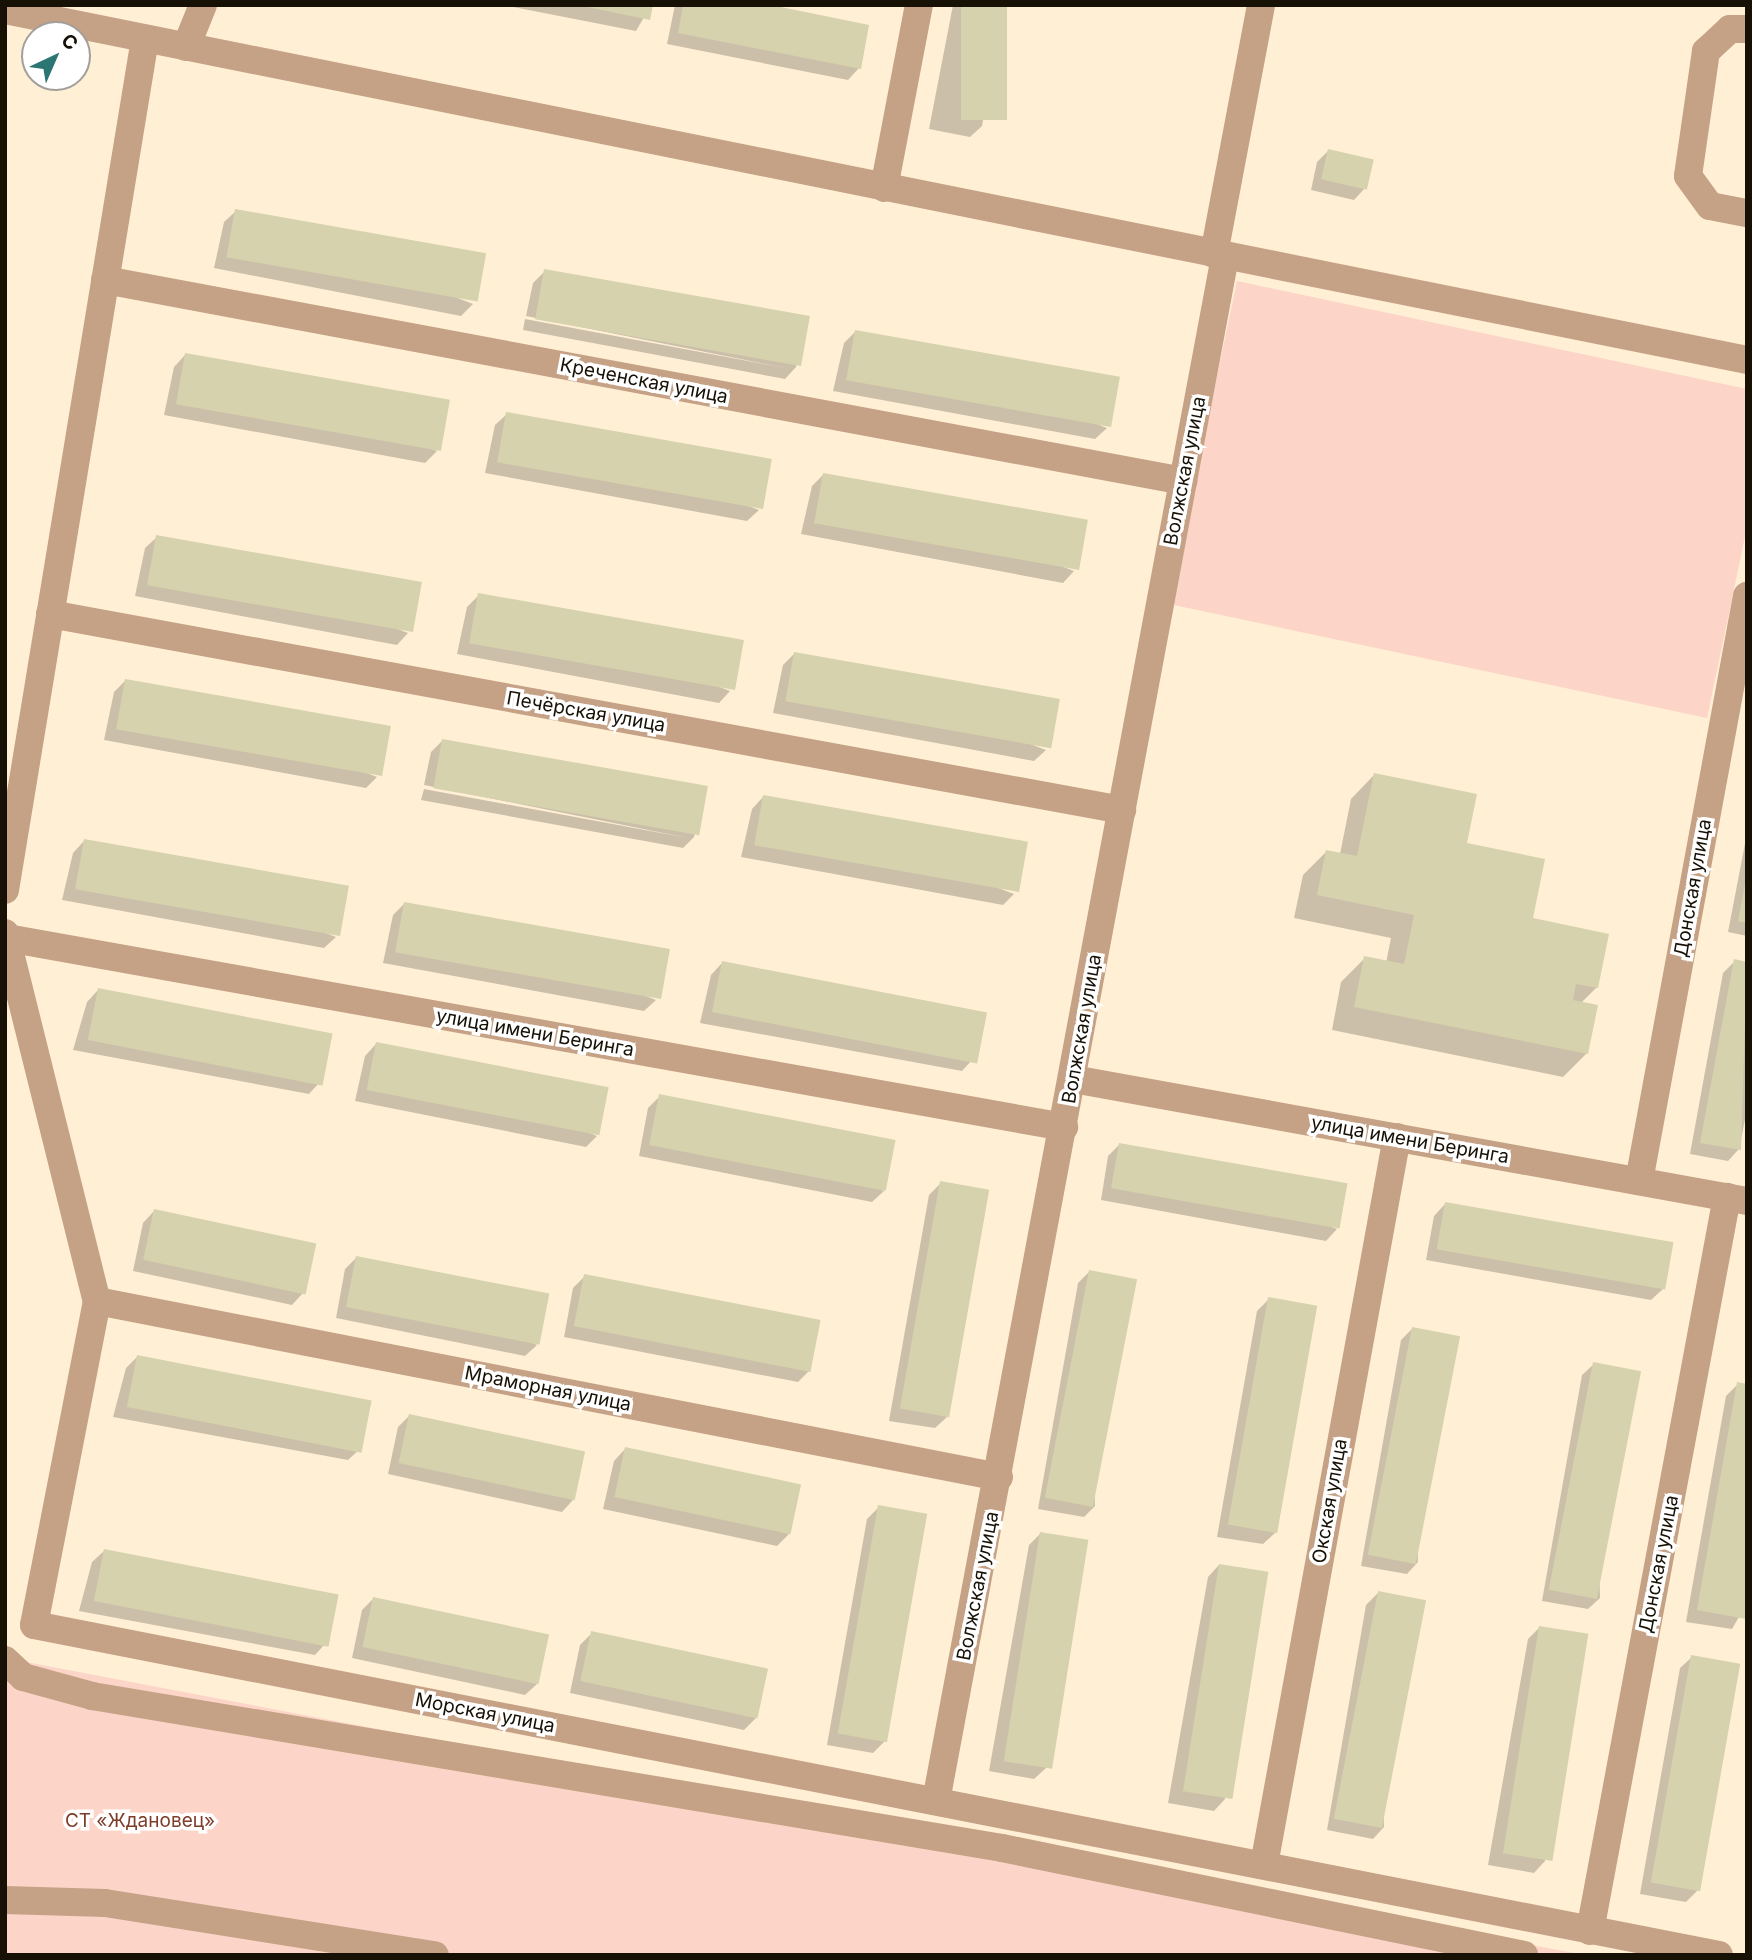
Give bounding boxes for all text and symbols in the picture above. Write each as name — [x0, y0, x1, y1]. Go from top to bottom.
north arrow — [21, 21, 91, 91]
text: С — [56, 29, 83, 55]
street label: Креченская улица — [558, 354, 730, 408]
street label: Волжская улица — [1159, 395, 1211, 547]
street label: Печёрская улица — [505, 687, 667, 737]
street label: Донская улица — [1670, 817, 1716, 959]
street label: Волжская улица — [1058, 952, 1106, 1106]
street label: улица имени Беринга — [434, 1004, 636, 1062]
street label: улица имени Беринга — [1309, 1111, 1511, 1169]
street label: Мраморная улица — [463, 1362, 633, 1416]
street label: Окская улица — [1308, 1437, 1352, 1565]
street label: Донская улица — [1634, 1493, 1684, 1635]
street label: Волжская улица — [952, 1510, 1004, 1662]
street label: Морская улица — [413, 1688, 557, 1738]
park label: СТ «Ждановец» — [65, 1810, 215, 1832]

